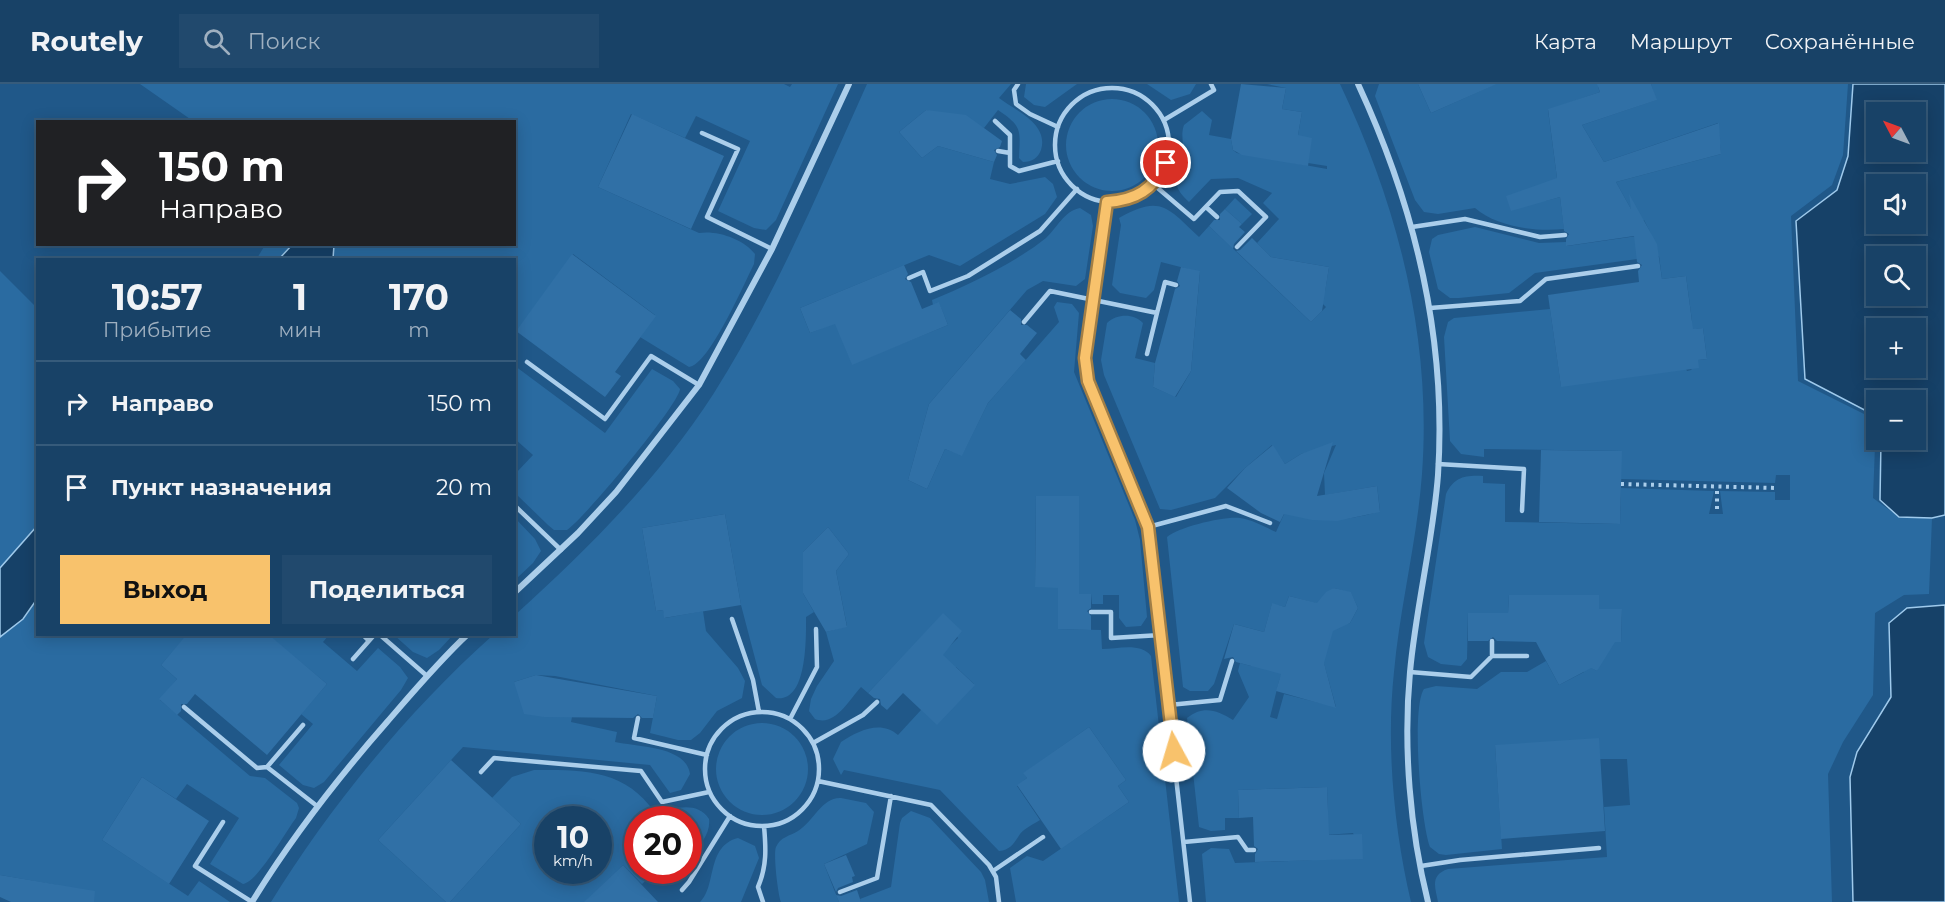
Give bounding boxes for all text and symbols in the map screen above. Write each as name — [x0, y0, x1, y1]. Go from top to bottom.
search box — [179, 14, 599, 68]
text: Routely — [30, 24, 143, 58]
icon: search — [200, 25, 233, 58]
text: Поиск — [248, 28, 320, 55]
text: Карта — [1534, 29, 1597, 54]
text: Маршрут — [1630, 29, 1732, 54]
text: Сохранённые — [1765, 29, 1915, 54]
north arrow — [1866, 102, 1926, 162]
map controls — [1866, 102, 1926, 450]
pin — [1140, 137, 1191, 188]
text: 150 m — [159, 140, 285, 192]
icon: right — [60, 144, 138, 222]
icon: arrive — [1149, 146, 1182, 179]
button: sound — [1866, 174, 1926, 234]
text: Направо — [159, 192, 283, 225]
button: search — [1866, 246, 1926, 306]
text: 10:57 — [112, 275, 203, 319]
text: 1 — [293, 275, 307, 319]
text: 170 — [389, 275, 449, 319]
text: Прибытие — [103, 318, 212, 342]
text: мин — [279, 318, 322, 342]
text: m — [408, 318, 429, 342]
button: + — [1866, 318, 1926, 378]
icon: right — [60, 387, 93, 420]
text: Направо — [111, 390, 214, 417]
text: 150 m — [428, 390, 492, 417]
button: − — [1866, 390, 1926, 450]
icon: arrive — [60, 471, 93, 504]
text: Пункт назначения — [111, 474, 332, 501]
text: 20 m — [436, 474, 492, 501]
button: Выход — [60, 555, 270, 624]
button: Поделиться — [282, 555, 492, 624]
position arrow — [1142, 719, 1206, 783]
speed limit sign: 20 — [624, 806, 702, 884]
text: 10 — [557, 819, 589, 856]
text: km/h — [553, 851, 593, 870]

